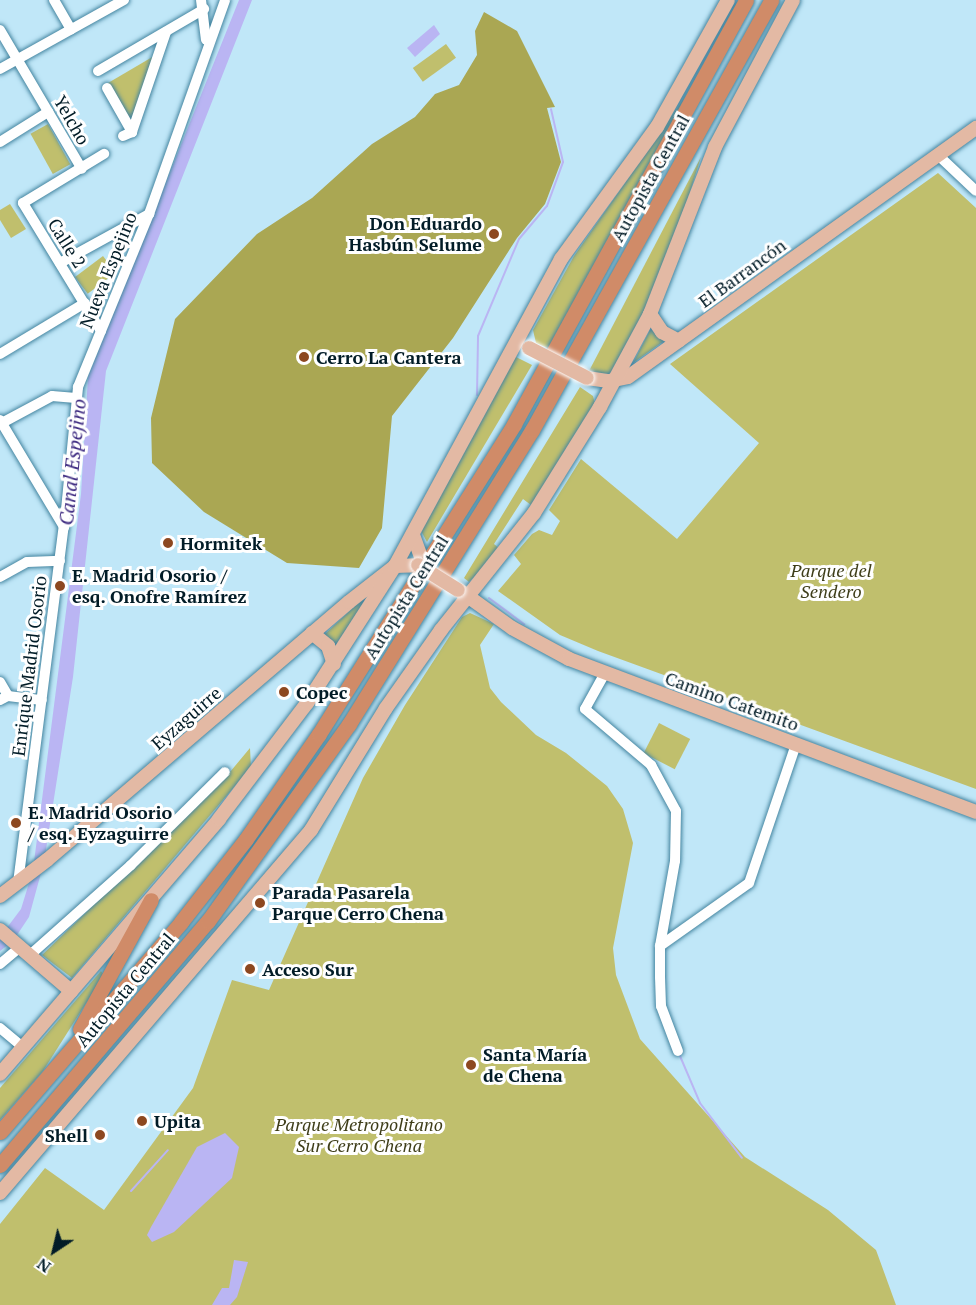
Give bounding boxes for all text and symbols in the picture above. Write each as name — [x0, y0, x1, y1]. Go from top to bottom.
street label: Yelcho — [49, 92, 95, 148]
street label: Autopista Central — [606, 111, 694, 245]
street label: Nueva Espejino — [75, 209, 141, 331]
place label: Don Eduardo Hasbún Selume — [349, 213, 482, 256]
street label: Calle 2 — [43, 214, 91, 272]
marker: Don Eduardo Hasbún Selume — [487, 227, 501, 241]
street label: El Barrancón — [694, 234, 790, 312]
place label: Cerro La Cantera — [316, 346, 461, 368]
marker: Cerro La Cantera — [297, 350, 311, 364]
water label: Canal Espejino — [53, 398, 91, 526]
street label: Autopista Central — [359, 531, 453, 663]
place label: Hormitek — [180, 532, 262, 554]
marker: Hormitek — [161, 536, 175, 550]
park label: Parque del Sendero — [790, 560, 872, 602]
place label: E. Madrid Osorio / esq. Onofre Ramírez — [72, 565, 247, 608]
street label: Enrique Madrid Osorio — [7, 574, 51, 758]
marker: E. Madrid Osorio / esq. Onofre Ramírez — [53, 579, 67, 593]
street label: Camino Catemito — [662, 667, 802, 735]
place label: Copec — [296, 681, 347, 703]
street label: Eyzaguirre — [147, 682, 225, 754]
marker: Copec — [277, 685, 291, 699]
place label: E. Madrid Osorio / esq. Eyzaguirre — [28, 802, 173, 844]
marker: E. Madrid Osorio / esq. Eyzaguirre — [9, 816, 23, 830]
place label: Parada Pasarela Parque Cerro Chena — [272, 882, 444, 924]
marker: Parada Pasarela Parque Cerro Chena — [253, 896, 267, 910]
street label: Autopista Central — [71, 929, 179, 1051]
place label: Acceso Sur — [262, 958, 354, 980]
marker: Acceso Sur — [243, 962, 257, 976]
place label: Santa María de Chena — [483, 1044, 587, 1086]
marker: Santa María de Chena — [464, 1058, 478, 1072]
place label: Upita — [154, 1110, 201, 1132]
marker: Upita — [135, 1114, 149, 1128]
park label: Parque Metropolitano Sur Cerro Chena — [275, 1114, 443, 1156]
place label: Shell — [45, 1124, 88, 1146]
marker: Shell — [93, 1128, 107, 1142]
north arrow — [24, 1221, 84, 1281]
text: N — [32, 1253, 55, 1278]

